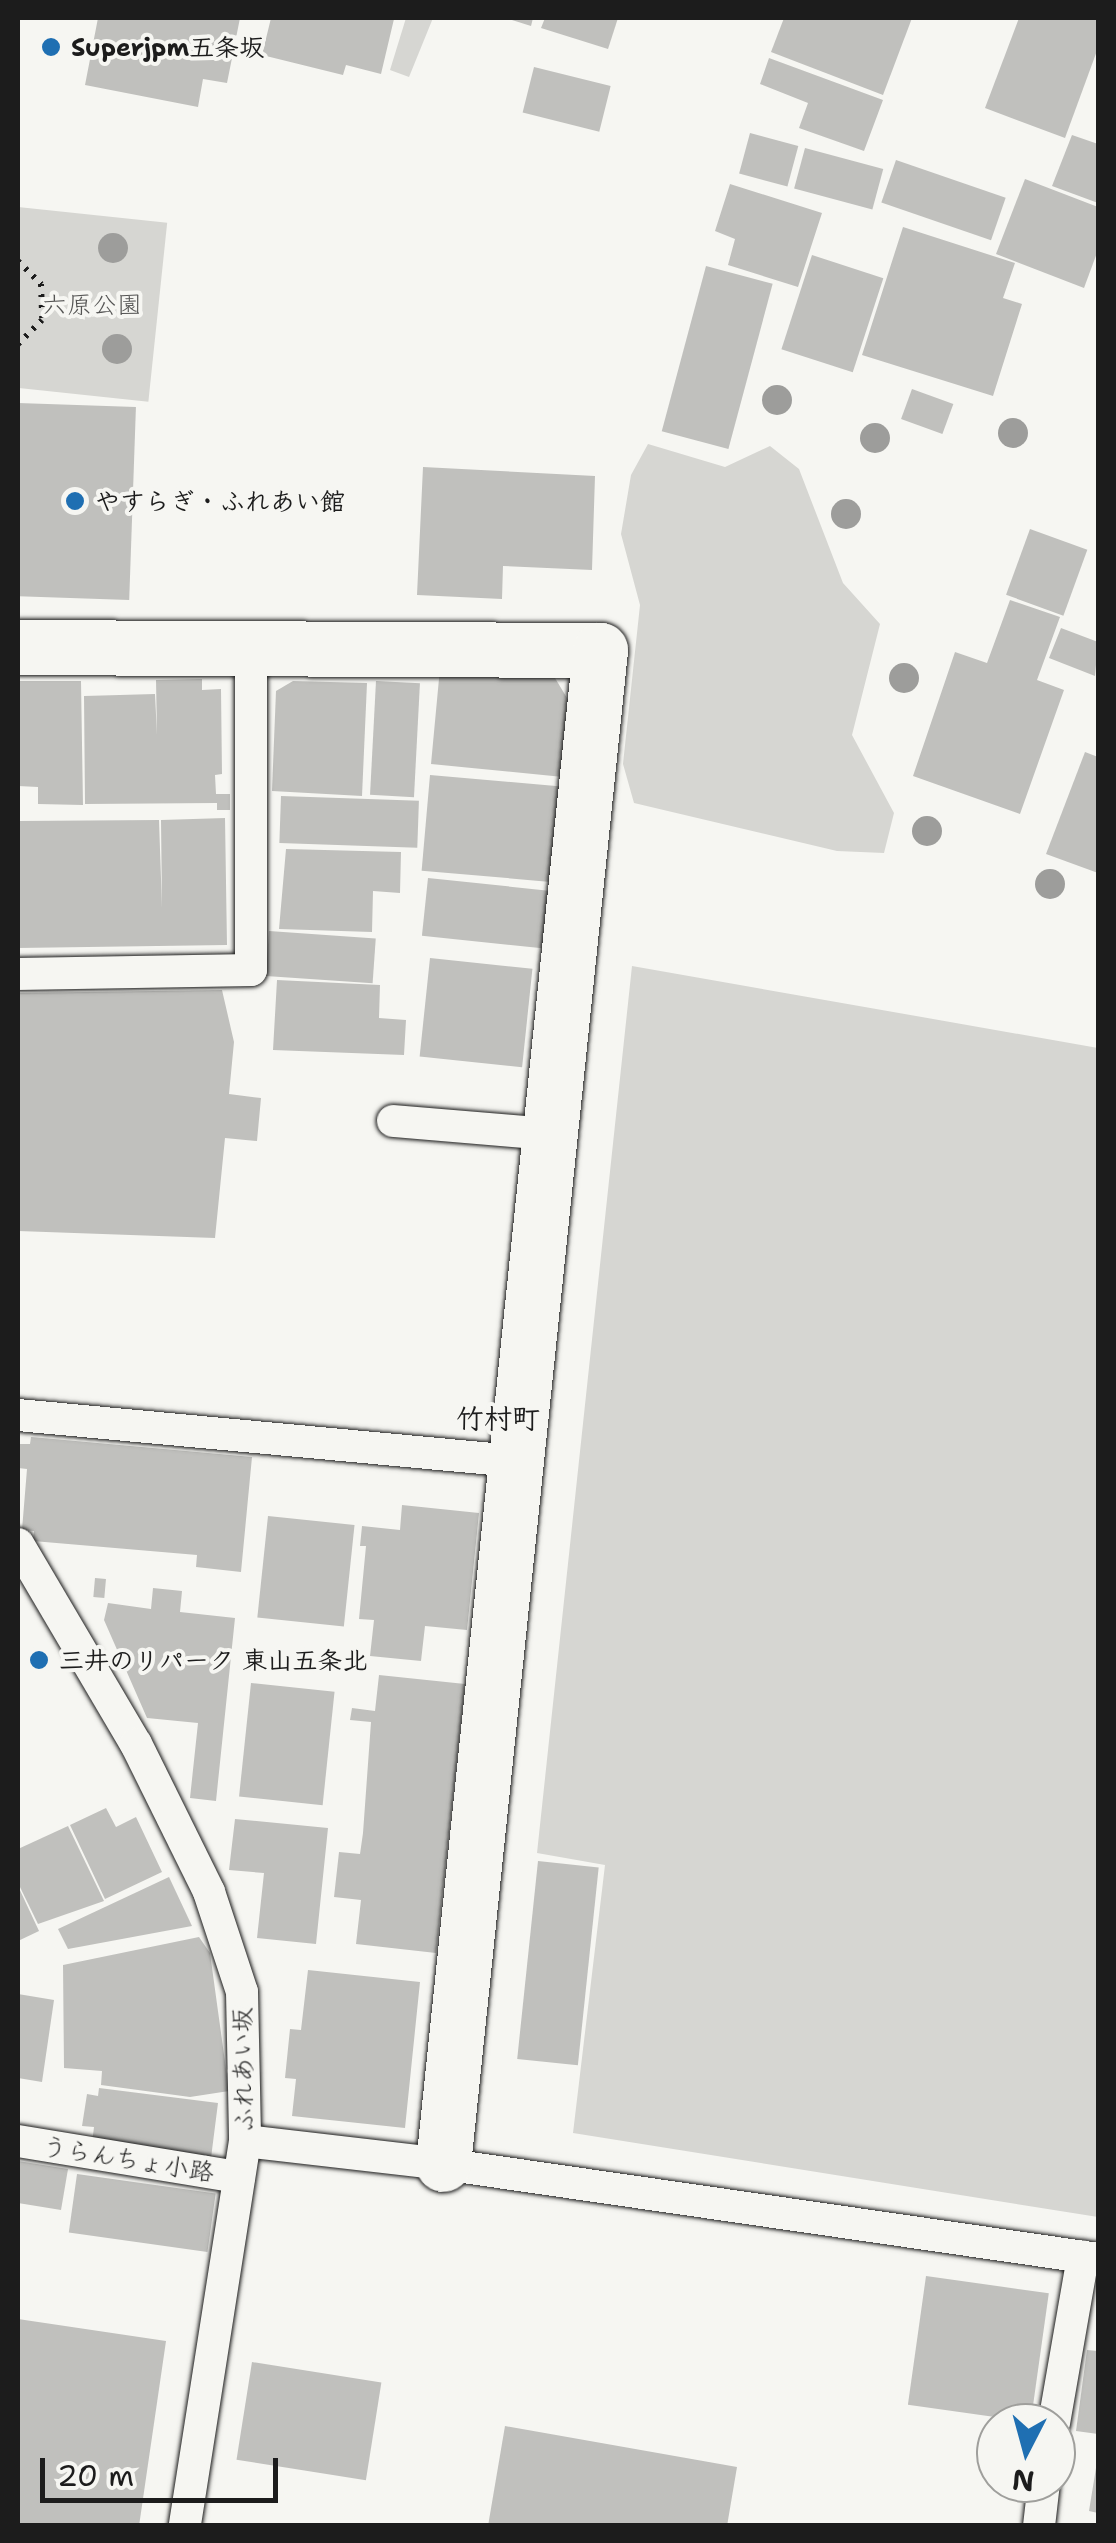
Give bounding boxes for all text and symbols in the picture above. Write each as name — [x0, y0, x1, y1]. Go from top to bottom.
place label: Superjpm五条坂 — [71, 32, 264, 62]
marker: Superjpm五条坂 — [40, 36, 62, 58]
park label: 六原公園 — [42, 289, 142, 319]
place label: やすらぎ・ふれあい館 — [95, 486, 345, 516]
marker: やすらぎ・ふれあい館 — [64, 490, 86, 512]
district label: 竹村町 — [456, 1401, 540, 1435]
place label: 三井のリパーク 東山五条北 — [59, 1645, 368, 1675]
marker: 三井のリパーク 東山五条北 — [28, 1649, 50, 1671]
street label: ふれあい坂 — [227, 2007, 259, 2133]
street label: うらんちょ小路 — [39, 2130, 217, 2188]
north arrow — [976, 2403, 1076, 2503]
scale bar — [45, 2438, 282, 2500]
text: 20 m — [57, 2455, 134, 2496]
text: N — [1010, 2461, 1036, 2501]

